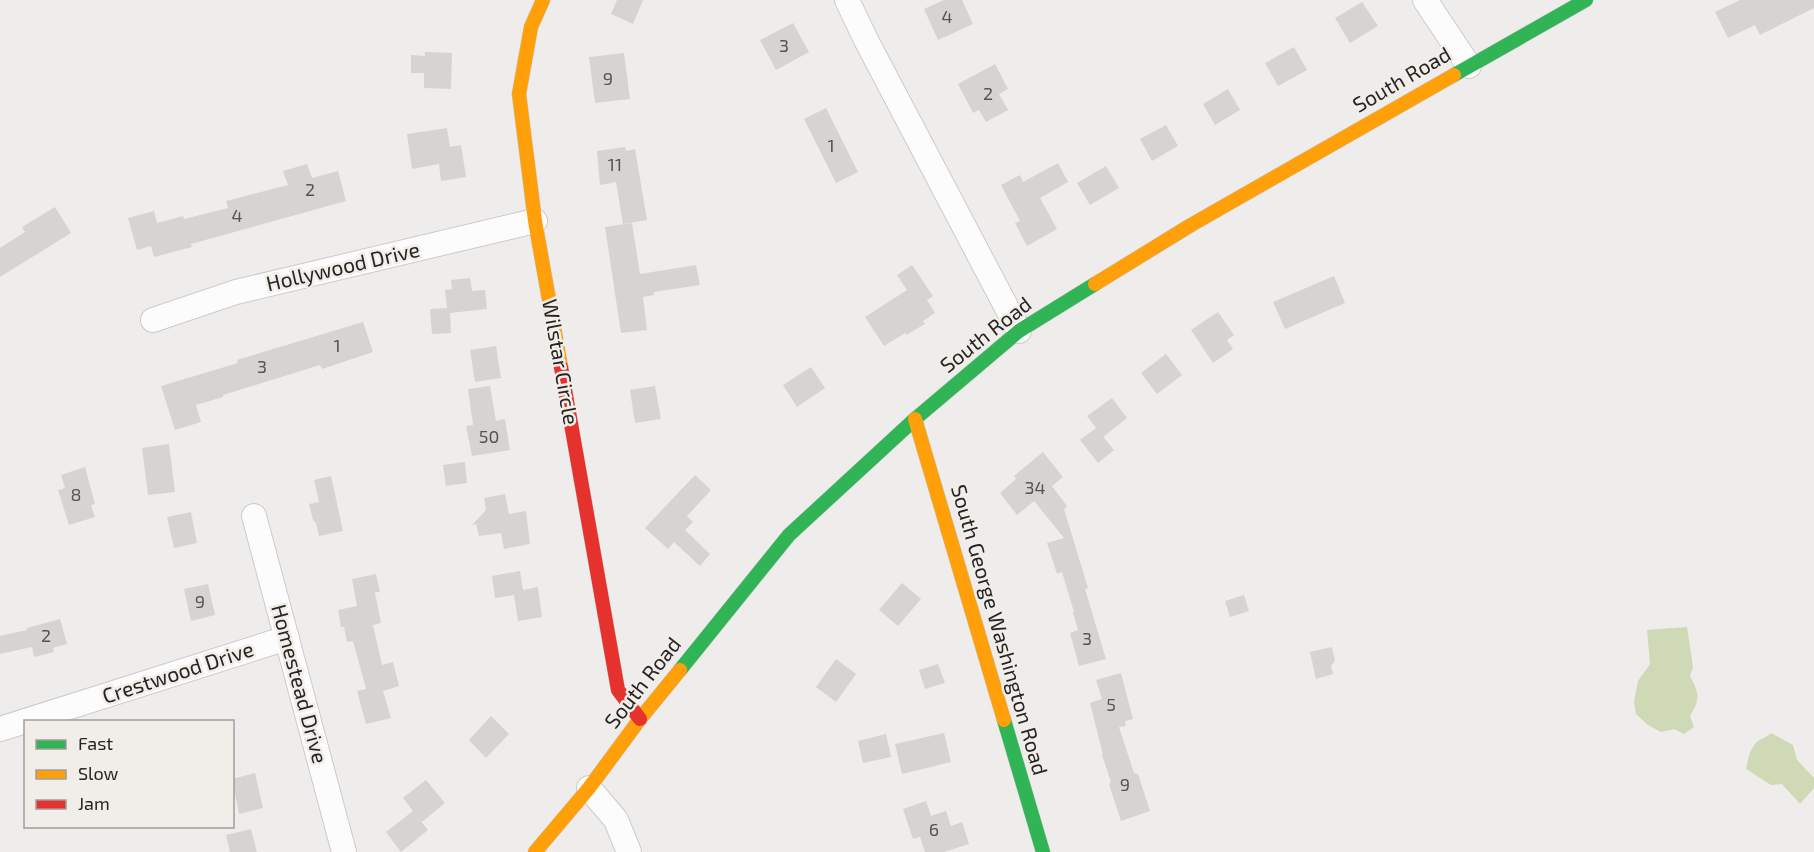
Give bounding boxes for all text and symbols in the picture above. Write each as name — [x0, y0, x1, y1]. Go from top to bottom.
house number: 4 — [941, 5, 953, 27]
house number: 3 — [779, 34, 789, 56]
street label: South Road — [1348, 41, 1455, 117]
house number: 9 — [603, 67, 613, 89]
house number: 2 — [983, 82, 993, 104]
house number: 1 — [827, 134, 835, 156]
house number: 11 — [608, 153, 622, 175]
house number: 2 — [305, 178, 315, 200]
house number: 4 — [231, 204, 243, 226]
street label: Hollywood Drive — [263, 236, 422, 295]
street label: South Road — [934, 290, 1036, 377]
street label: Wilstar Circle — [538, 297, 585, 427]
house number: 1 — [333, 334, 341, 356]
house number: 3 — [257, 355, 267, 377]
house number: 50 — [479, 425, 499, 447]
house number: 34 — [1024, 476, 1046, 498]
street label: South George Washington Road — [947, 481, 1054, 778]
house number: 8 — [71, 483, 81, 505]
house number: 9 — [195, 590, 205, 612]
street label: Homestead Drive — [267, 601, 334, 766]
house number: 2 — [41, 624, 51, 646]
house number: 3 — [1082, 627, 1092, 649]
street label: South Road — [598, 631, 685, 733]
street label: Crestwood Drive — [99, 635, 256, 708]
house number: 5 — [1106, 693, 1116, 715]
legend — [24, 720, 234, 828]
text: Fast — [78, 732, 113, 754]
text: Slow — [78, 762, 119, 784]
house number: 9 — [1120, 773, 1130, 795]
text: Jam — [78, 792, 110, 814]
house number: 6 — [929, 818, 939, 840]

